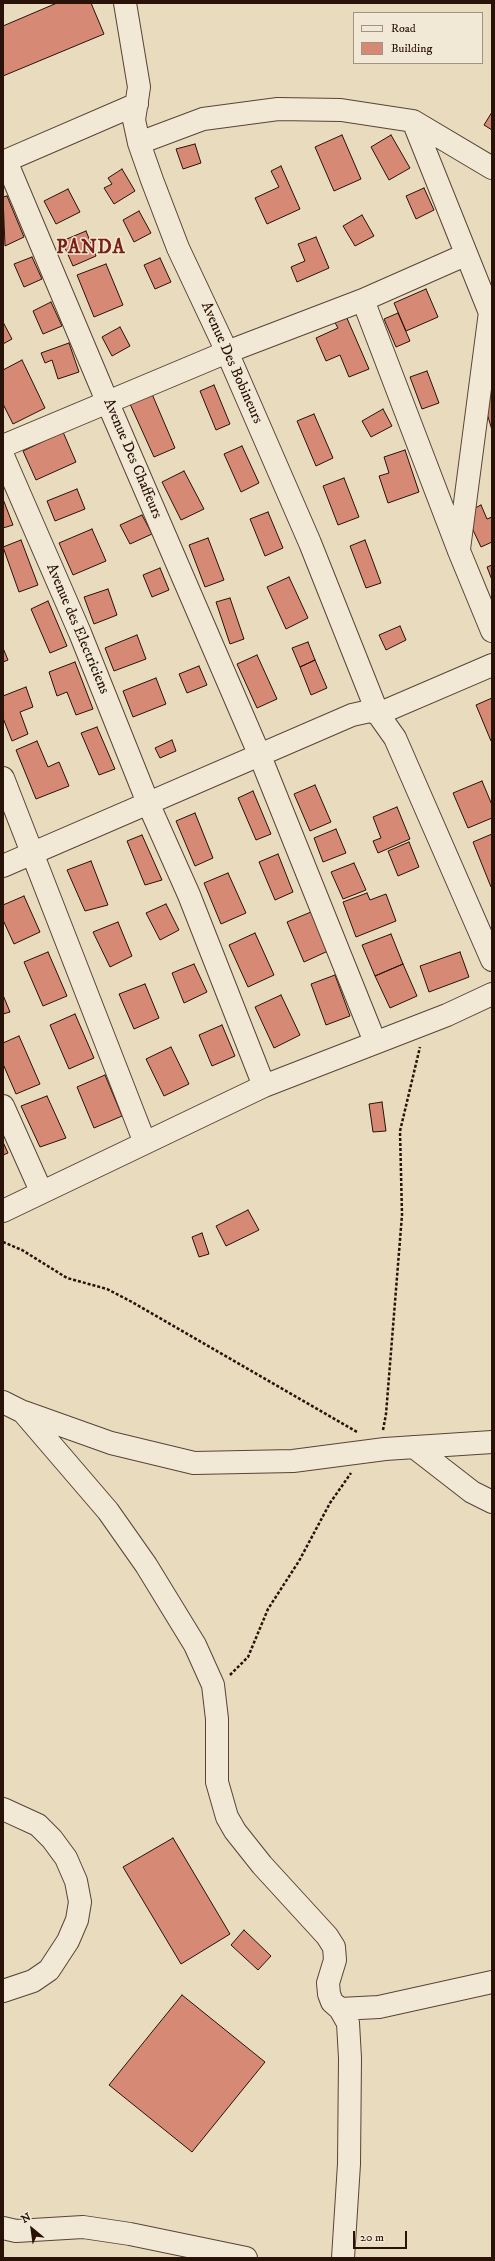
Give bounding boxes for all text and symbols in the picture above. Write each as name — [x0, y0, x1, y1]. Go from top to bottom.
legend — [353, 12, 483, 64]
text: Road — [391, 21, 416, 36]
text: Building — [391, 41, 432, 56]
district label: PANDA — [56, 238, 126, 260]
street label: Avenue Des Bobineurs — [196, 299, 266, 427]
street label: Avenue Des Chaffeurs — [99, 396, 165, 522]
street label: Avenue des Electriciens — [41, 561, 113, 697]
north arrow — [12, 2209, 52, 2249]
text: N — [19, 2210, 34, 2227]
scale bar — [355, 2223, 409, 2249]
text: 20 m — [360, 2230, 384, 2245]

